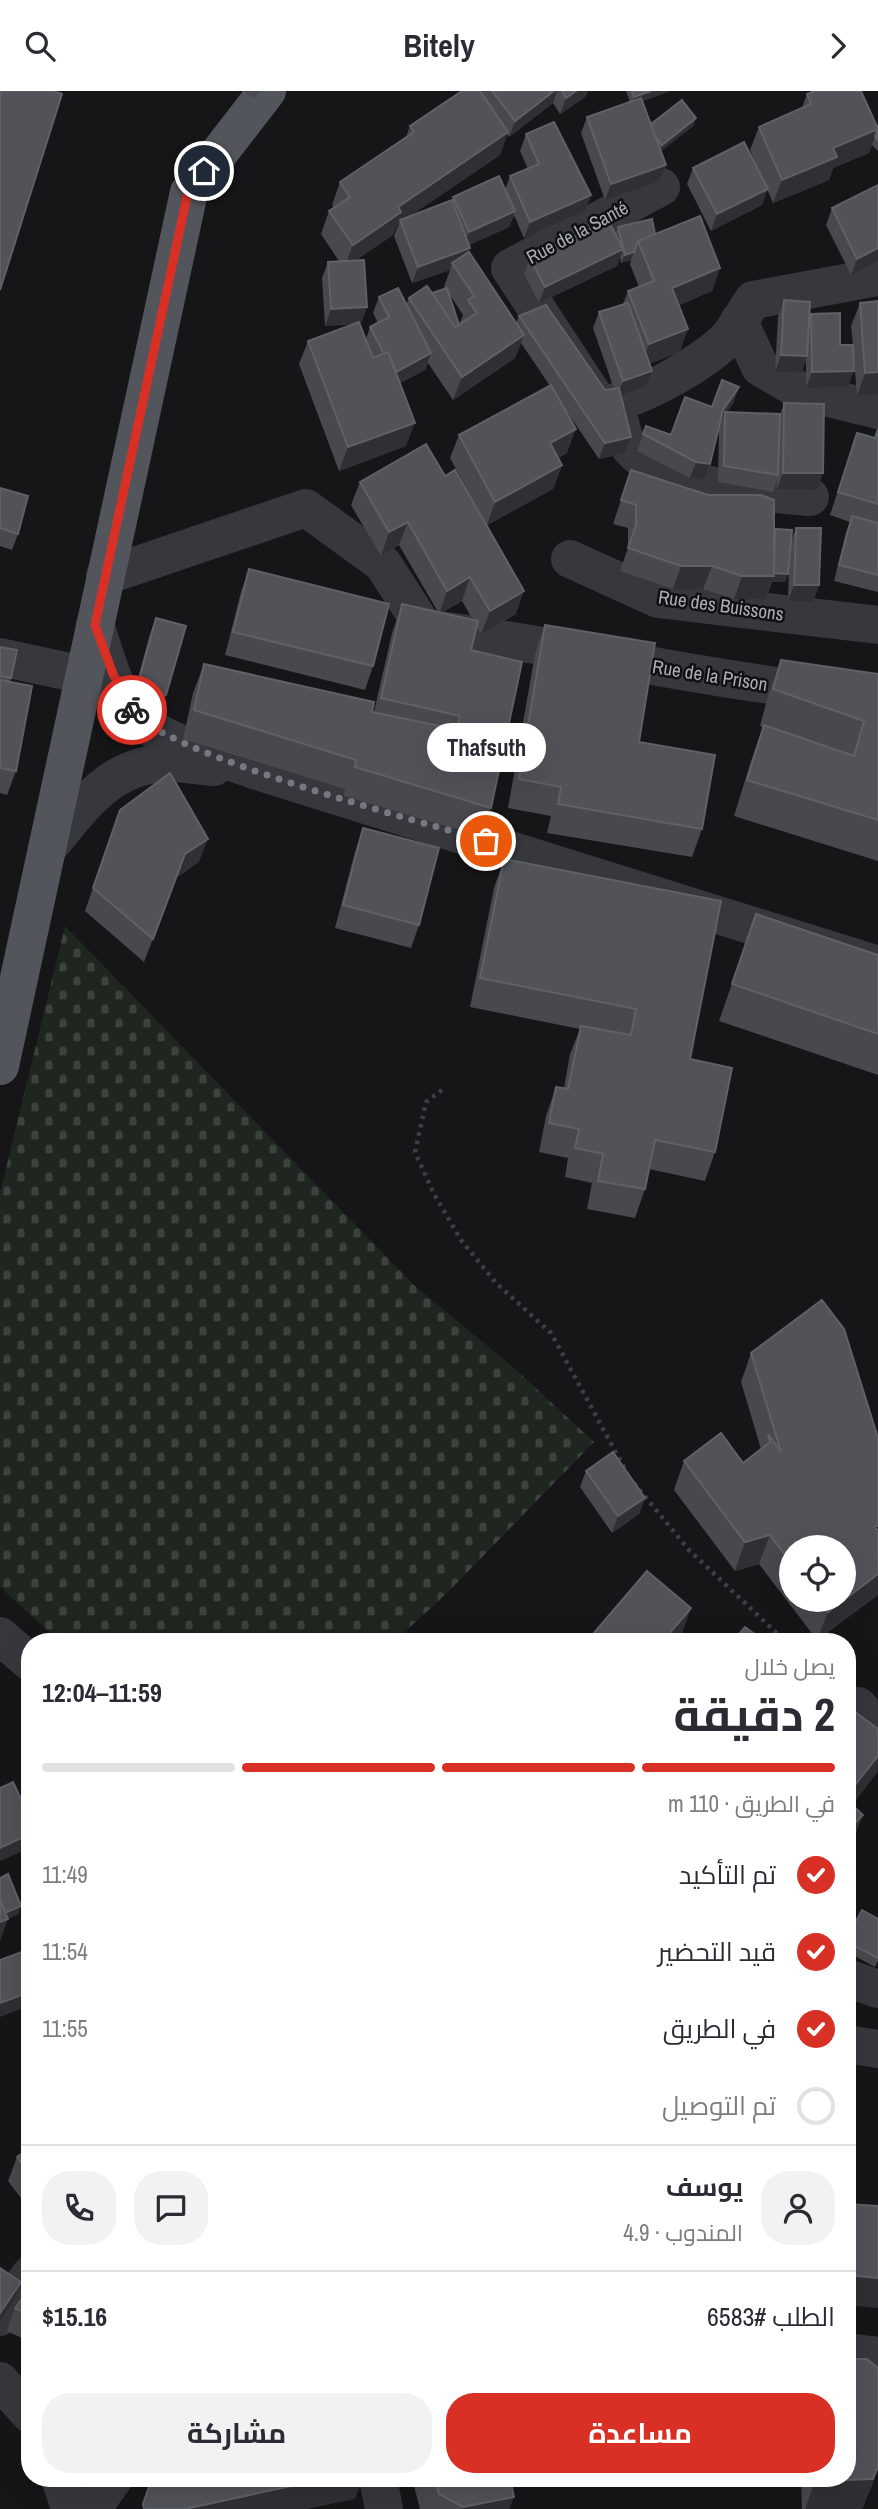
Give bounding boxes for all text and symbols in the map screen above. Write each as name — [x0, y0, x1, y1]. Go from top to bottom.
text: Bitely — [403, 24, 475, 67]
icon: search — [21, 27, 59, 65]
icon: forward — [819, 27, 857, 65]
pin — [174, 141, 234, 201]
icon: home — [185, 152, 223, 190]
street label: Rue de la Santé — [522, 194, 632, 270]
street label: Rue des Buissons — [657, 583, 786, 627]
street label: Rue de la Prison — [651, 653, 769, 697]
courier — [97, 675, 167, 745]
icon: bike — [113, 691, 151, 729]
callout: Thafsuth — [426, 722, 546, 771]
text: Thafsuth — [447, 732, 526, 763]
pin — [456, 811, 516, 871]
icon: bag — [467, 822, 505, 860]
map controls — [779, 1535, 856, 1612]
button: locate — [779, 1535, 856, 1612]
text: يصل خلال — [744, 1651, 835, 1682]
text: 11:59–12:04 — [42, 1675, 162, 1710]
text: 2 دقيقة — [673, 1683, 835, 1745]
text: في الطريق · 110 m — [668, 1788, 835, 1819]
icon: check — [797, 1856, 835, 1894]
text: تم التأكيد — [679, 1857, 776, 1892]
text: 11:49 — [42, 1859, 88, 1890]
icon: check — [797, 1933, 835, 1971]
text: قيد التحضير — [658, 1934, 776, 1969]
text: 11:54 — [42, 1936, 88, 1967]
icon: check — [797, 2010, 835, 2048]
text: في الطريق — [663, 2011, 776, 2046]
text: 11:55 — [42, 2013, 88, 2044]
text: تم التوصيل — [662, 2088, 776, 2123]
text: يوسف — [666, 2169, 743, 2204]
button: phone — [42, 2171, 116, 2245]
button: chat — [134, 2171, 208, 2245]
button: person — [761, 2171, 835, 2245]
text: المندوب · 4.9 — [623, 2217, 743, 2248]
text: $15.16 — [42, 2299, 107, 2334]
text: الطلب #6583 — [707, 2299, 835, 2334]
button: مشاركة — [42, 2393, 432, 2473]
button: مساعدة — [446, 2393, 835, 2473]

